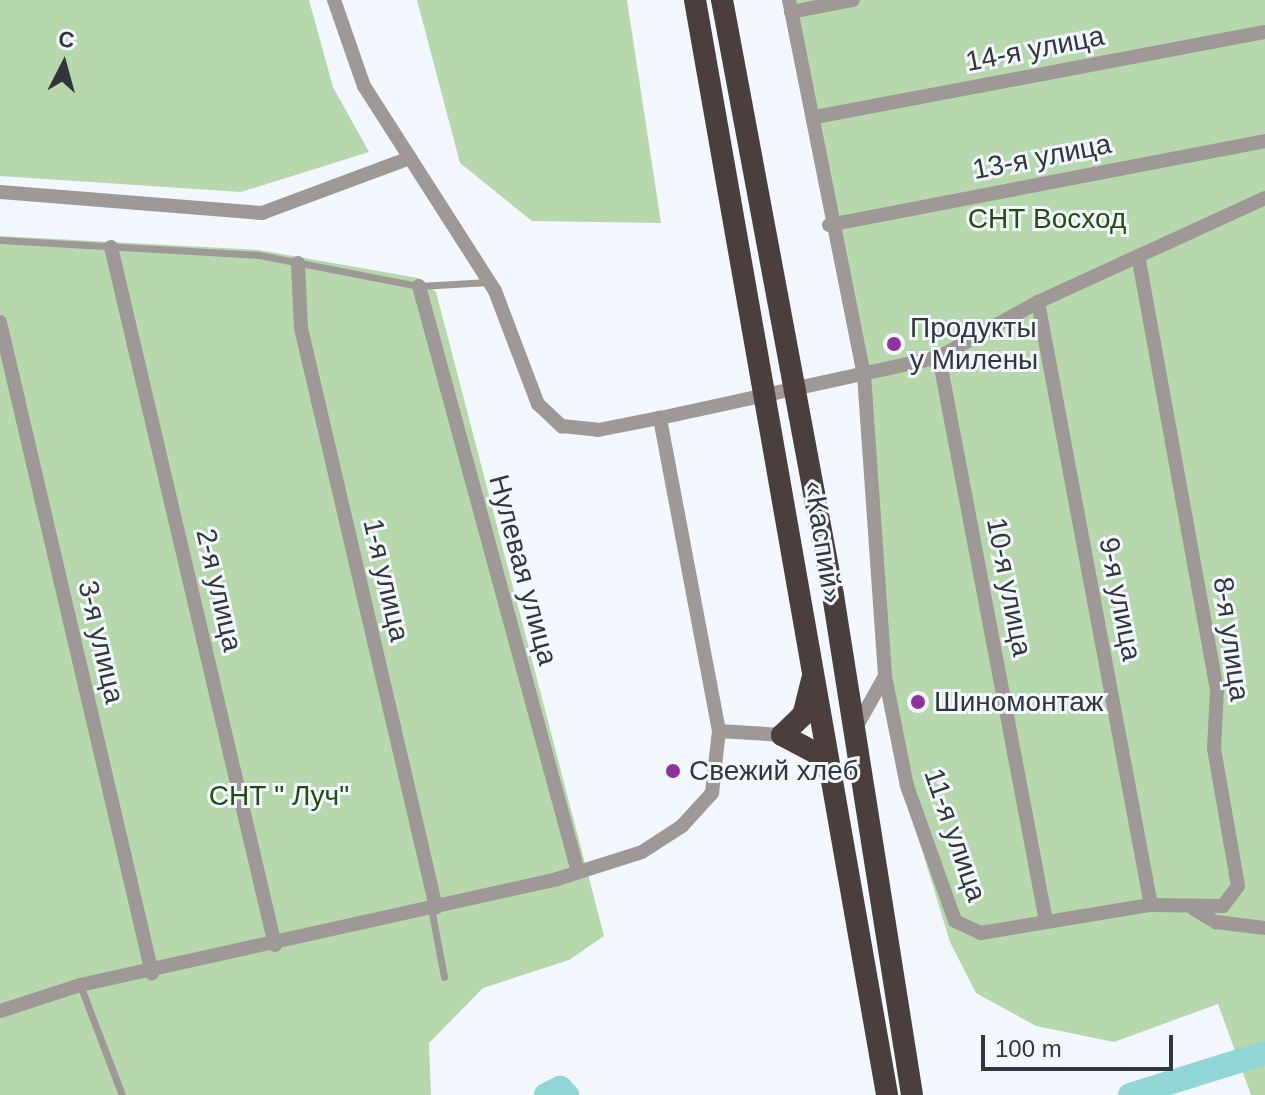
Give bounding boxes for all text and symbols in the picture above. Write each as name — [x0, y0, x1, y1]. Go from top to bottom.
street label: 14-я улица — [963, 19, 1107, 79]
north arrow — [24, 24, 104, 104]
text: С — [57, 26, 76, 53]
street label: 13-я улица — [970, 127, 1114, 187]
park label: СНТ Восход — [968, 202, 1126, 236]
place label: Продукты у Милены — [910, 311, 1038, 377]
marker: Продукты у Милены — [885, 335, 903, 353]
street label: Нулевая улица — [481, 471, 565, 669]
street label: «Каспий» — [797, 478, 849, 606]
street label: 1-я улица — [356, 515, 416, 645]
street label: 10-я улица — [979, 515, 1039, 659]
street label: 2-я улица — [189, 525, 249, 655]
street label: 9-я улица — [1092, 535, 1148, 663]
street label: 8-я улица — [1206, 575, 1256, 703]
street label: 3-я улица — [71, 577, 131, 707]
place label: Шиномонтаж — [934, 685, 1103, 719]
marker: Шиномонтаж — [909, 693, 927, 711]
place label: Свежий хлеб — [689, 754, 858, 788]
marker: Свежий хлеб — [664, 762, 682, 780]
street label: 11-я улица — [917, 764, 993, 906]
park label: СНТ " Луч" — [209, 779, 349, 813]
scale bar — [985, 1019, 1177, 1069]
text: 100 m — [995, 1035, 1062, 1062]

